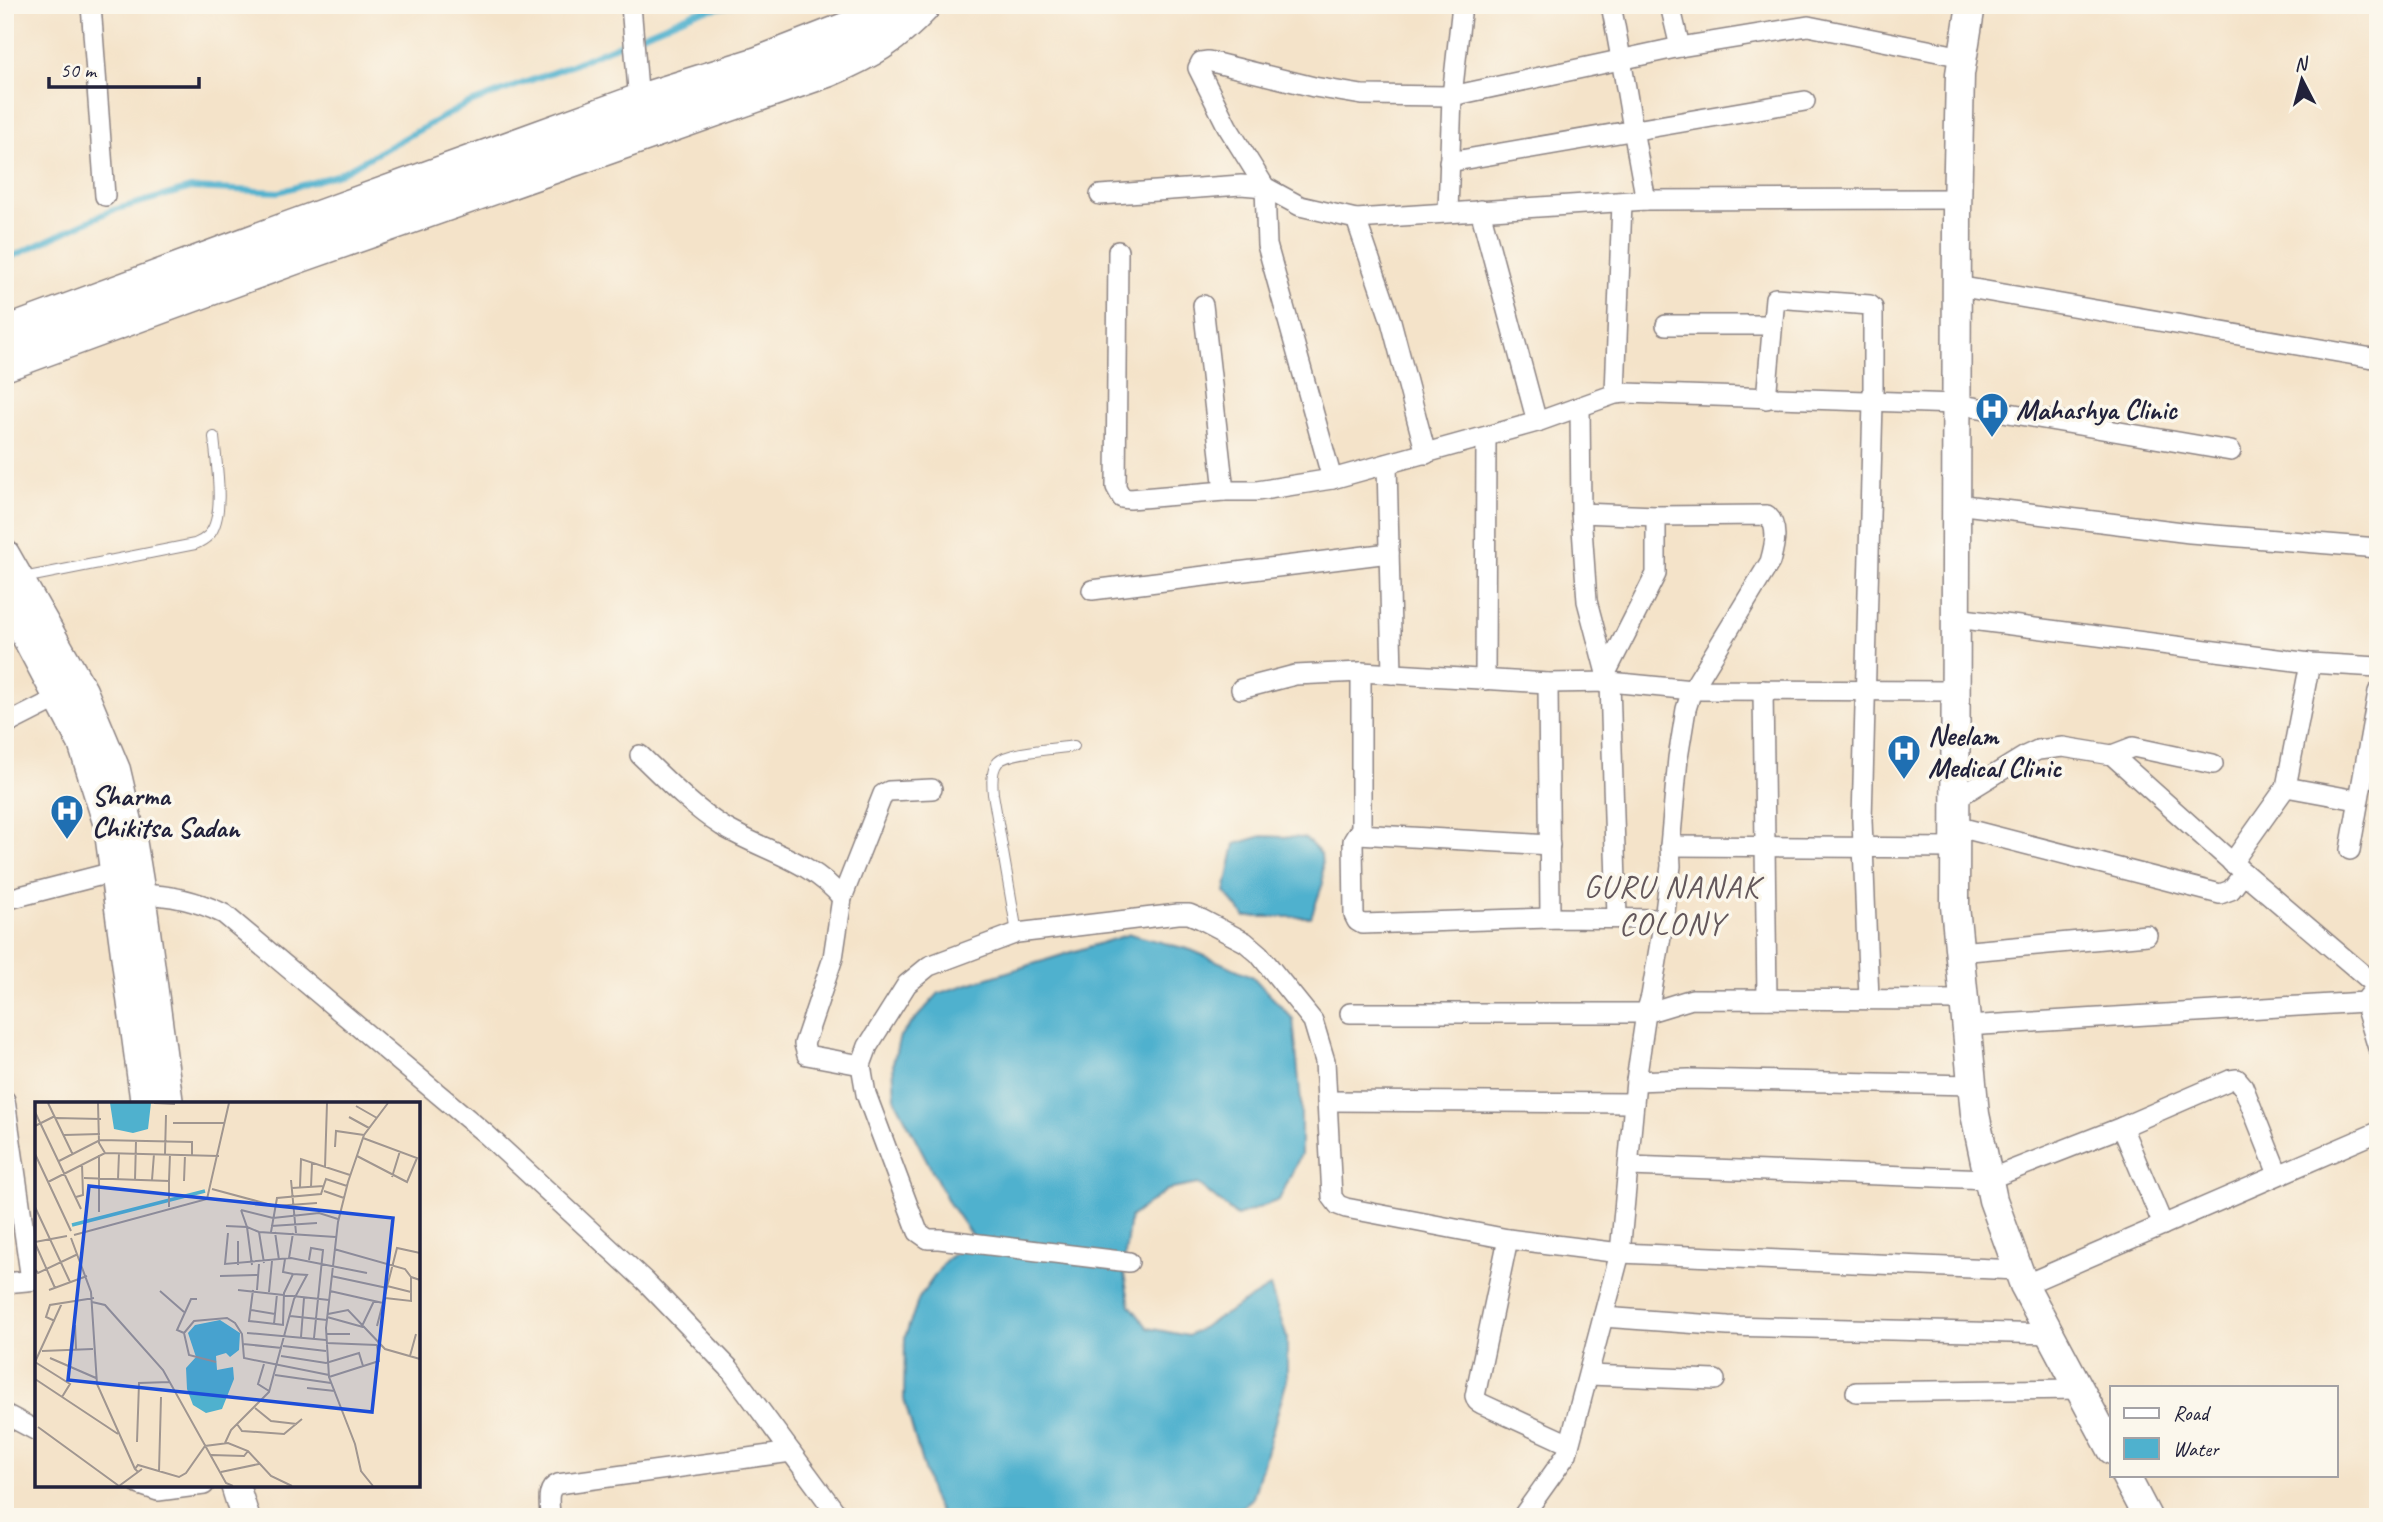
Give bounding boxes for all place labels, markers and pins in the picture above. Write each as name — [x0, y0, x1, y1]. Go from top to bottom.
hospital icon: Mahashya Clinic — [1973, 390, 2011, 439]
place label: Mahashya Clinic — [2016, 392, 2179, 427]
place label: Neelam Medical Clinic — [1928, 718, 2062, 785]
hospital icon: Neelam Medical Clinic — [1885, 732, 1923, 781]
place label: Sharma Chikitsa Sadan — [92, 778, 241, 845]
hospital icon: Sharma Chikitsa Sadan — [48, 792, 86, 841]

